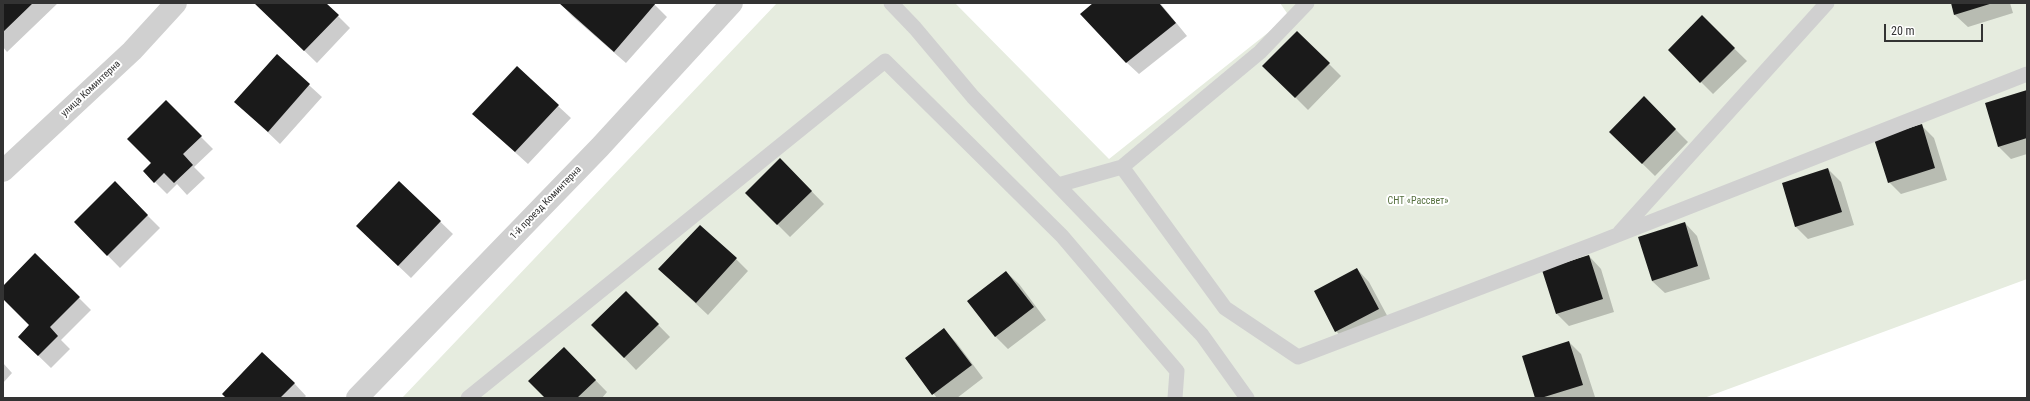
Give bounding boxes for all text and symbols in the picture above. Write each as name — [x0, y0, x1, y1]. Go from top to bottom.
scale bar — [1886, 16, 1985, 42]
text: 20 m — [1891, 24, 1915, 38]
street label: улица Коминтерна — [59, 58, 123, 120]
street label: 1-й проезд Коминтерна — [508, 164, 584, 242]
park label: СНТ «Рассвет» — [1387, 195, 1449, 207]

